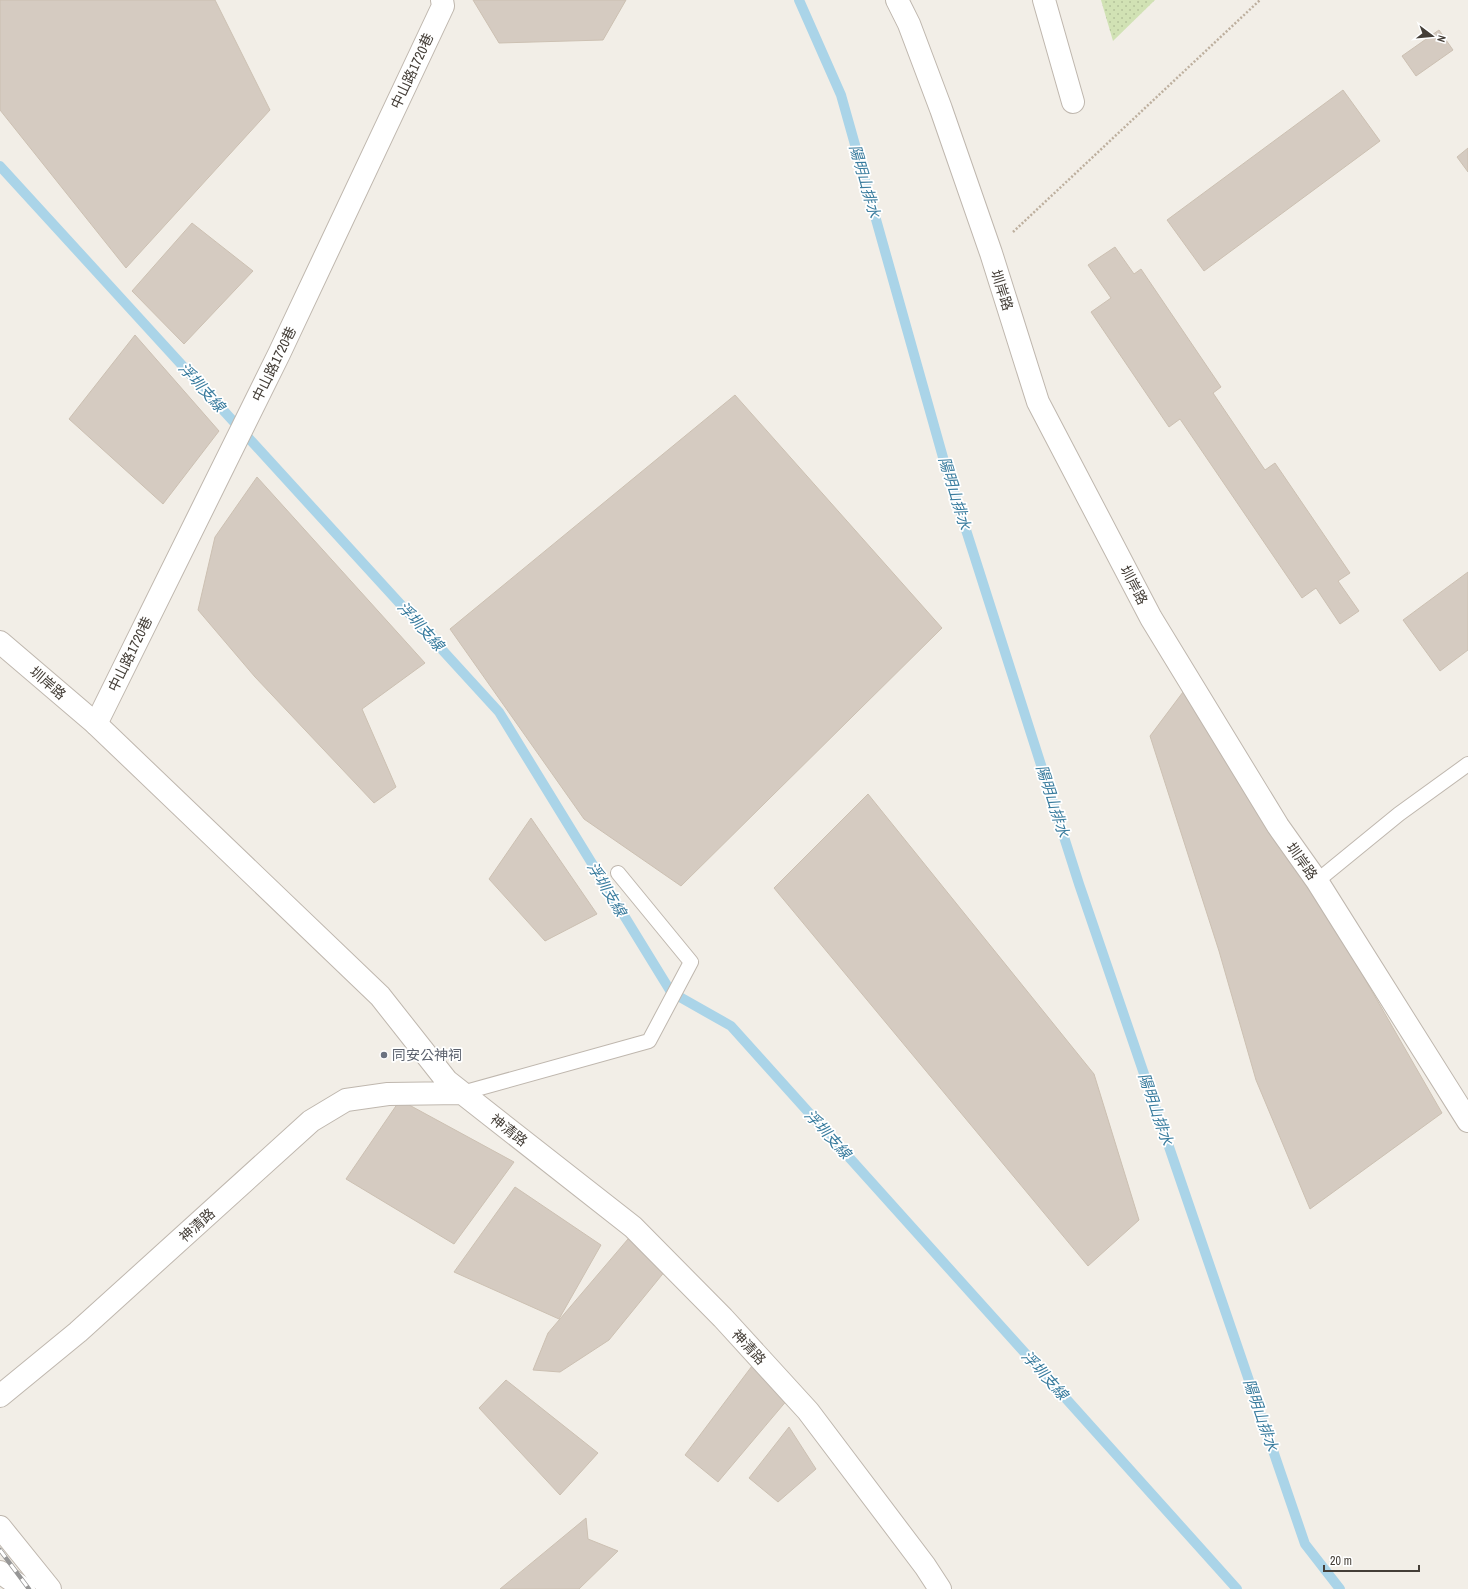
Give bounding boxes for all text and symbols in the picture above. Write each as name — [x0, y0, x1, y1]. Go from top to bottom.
north arrow — [1412, 16, 1452, 56]
street label: 中山路1720巷 — [387, 30, 437, 112]
text: N — [1434, 34, 1449, 44]
water label: 陽明山排水 — [845, 142, 886, 221]
street label: 圳岸路 — [987, 267, 1017, 313]
street label: 中山路1720巷 — [248, 323, 300, 405]
water label: 浮圳支線 — [174, 358, 231, 418]
water label: 陽明山排水 — [934, 454, 976, 533]
street label: 圳岸路 — [1116, 562, 1152, 608]
water label: 浮圳支線 — [393, 597, 450, 657]
street label: 中山路1720巷 — [104, 613, 156, 695]
street label: 圳岸路 — [26, 662, 70, 704]
water label: 陽明山排水 — [1031, 762, 1075, 841]
street label: 圳岸路 — [1283, 839, 1321, 883]
water label: 浮圳支線 — [583, 858, 632, 922]
place label: 同安公神祠 — [392, 1046, 462, 1064]
marker: 同安公神祠 — [379, 1050, 389, 1060]
water label: 陽明山排水 — [1134, 1070, 1178, 1149]
water label: 浮圳支線 — [800, 1105, 857, 1165]
street label: 神清路 — [487, 1110, 531, 1150]
street label: 神清路 — [175, 1204, 219, 1246]
street label: 神清路 — [728, 1326, 770, 1368]
water label: 浮圳支線 — [1017, 1346, 1074, 1406]
water label: 陽明山排水 — [1239, 1376, 1283, 1455]
scale bar — [1324, 1547, 1419, 1573]
text: 20 m — [1330, 1553, 1352, 1569]

